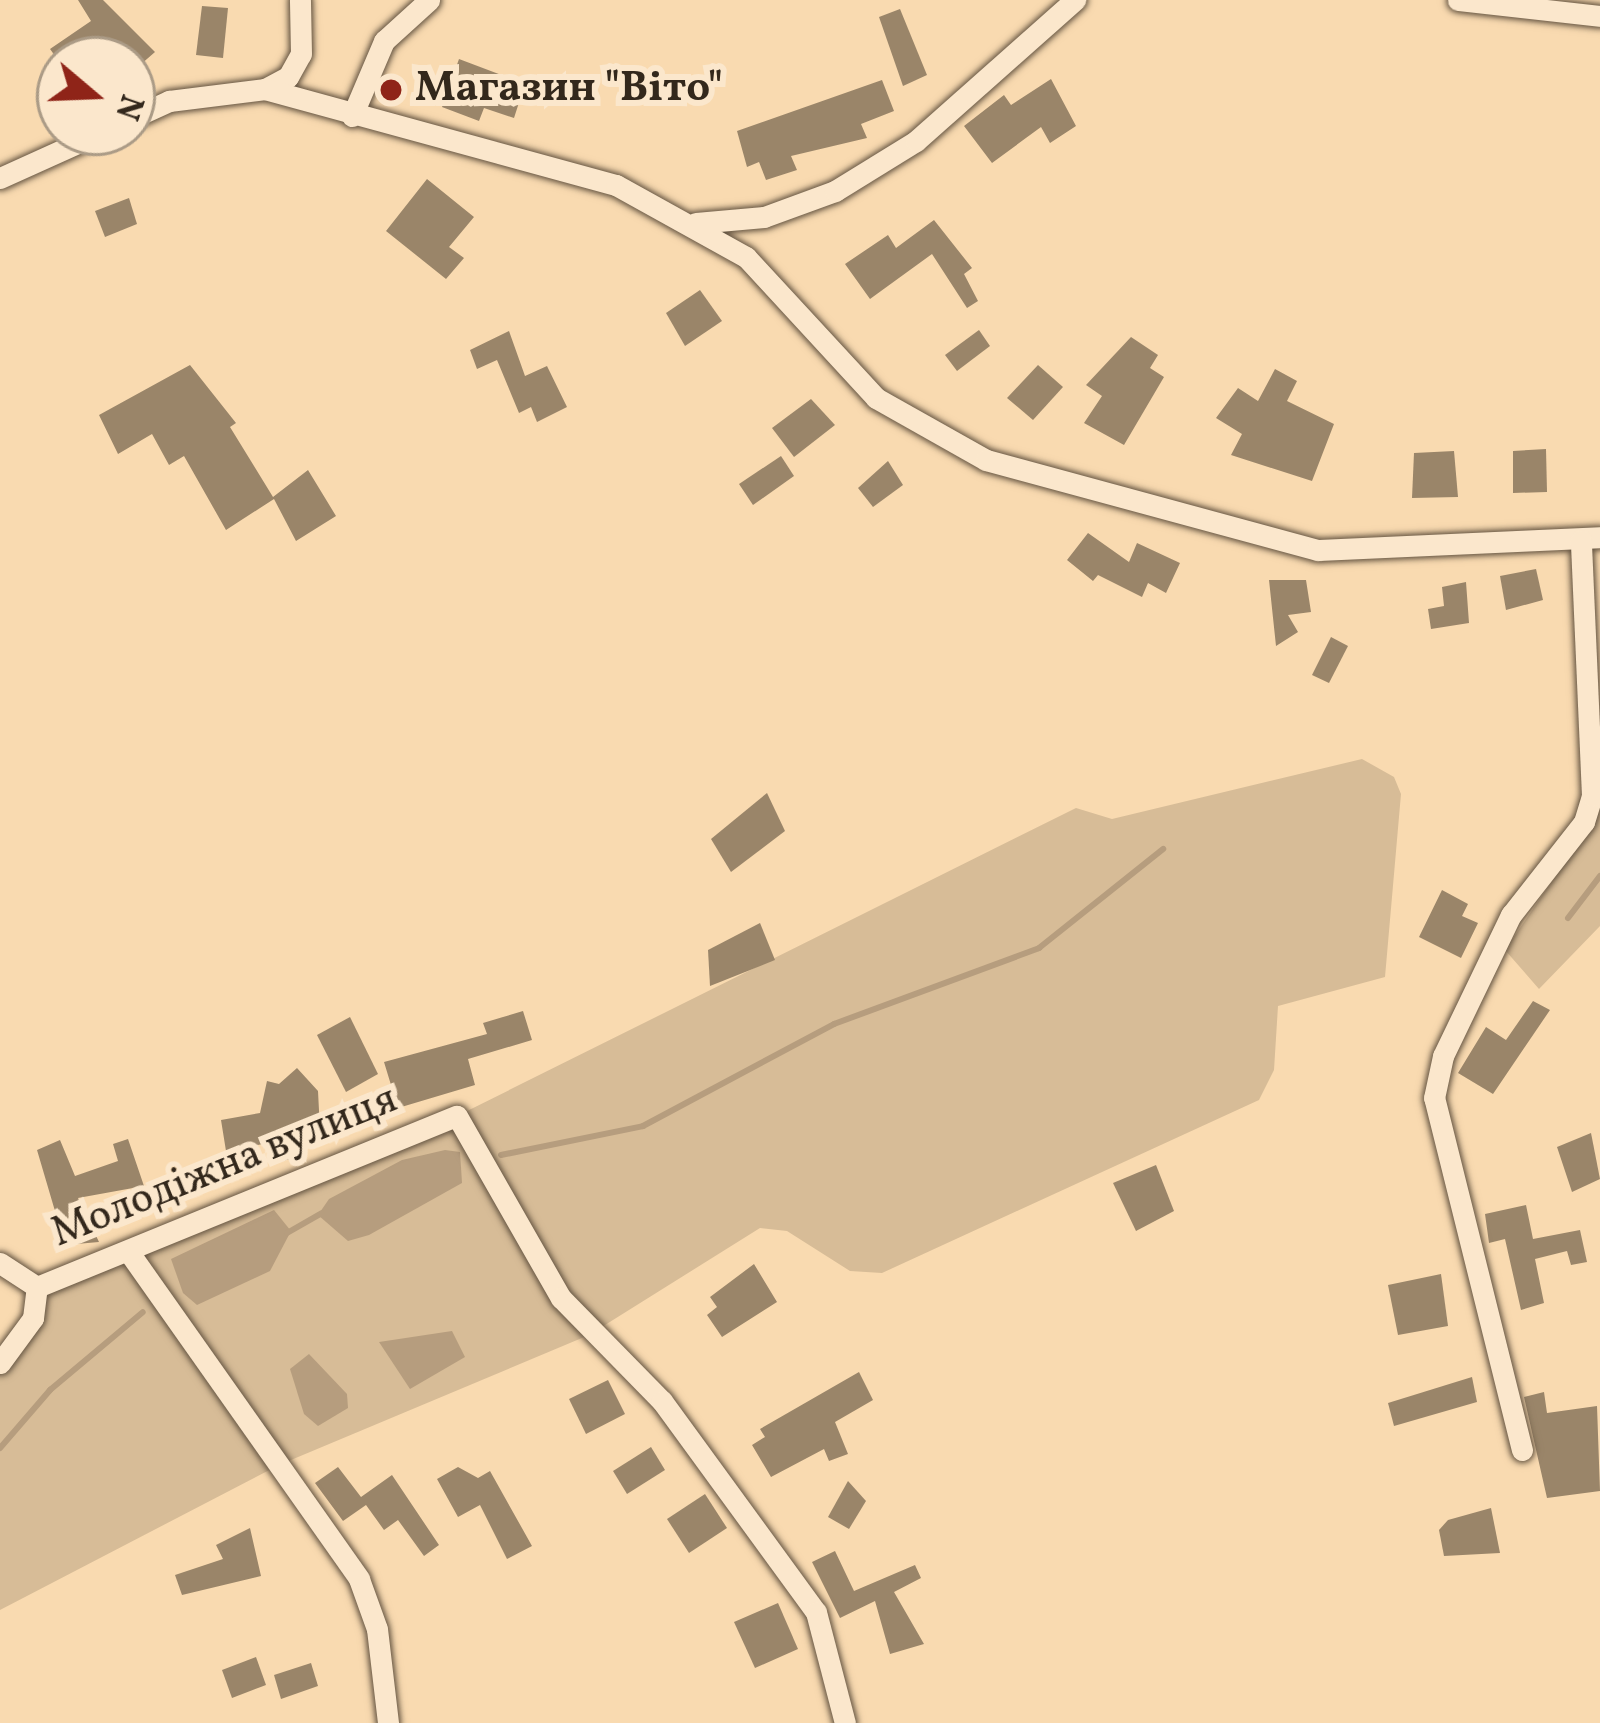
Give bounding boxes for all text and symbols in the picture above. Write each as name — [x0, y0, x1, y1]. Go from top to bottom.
north arrow — [36, 36, 156, 156]
place label: Магазин "Віто" — [415, 65, 723, 115]
marker: Магазин "Віто" — [378, 77, 404, 103]
text: N — [102, 88, 153, 126]
street label: Молодіжна вулиця — [45, 1076, 405, 1260]

